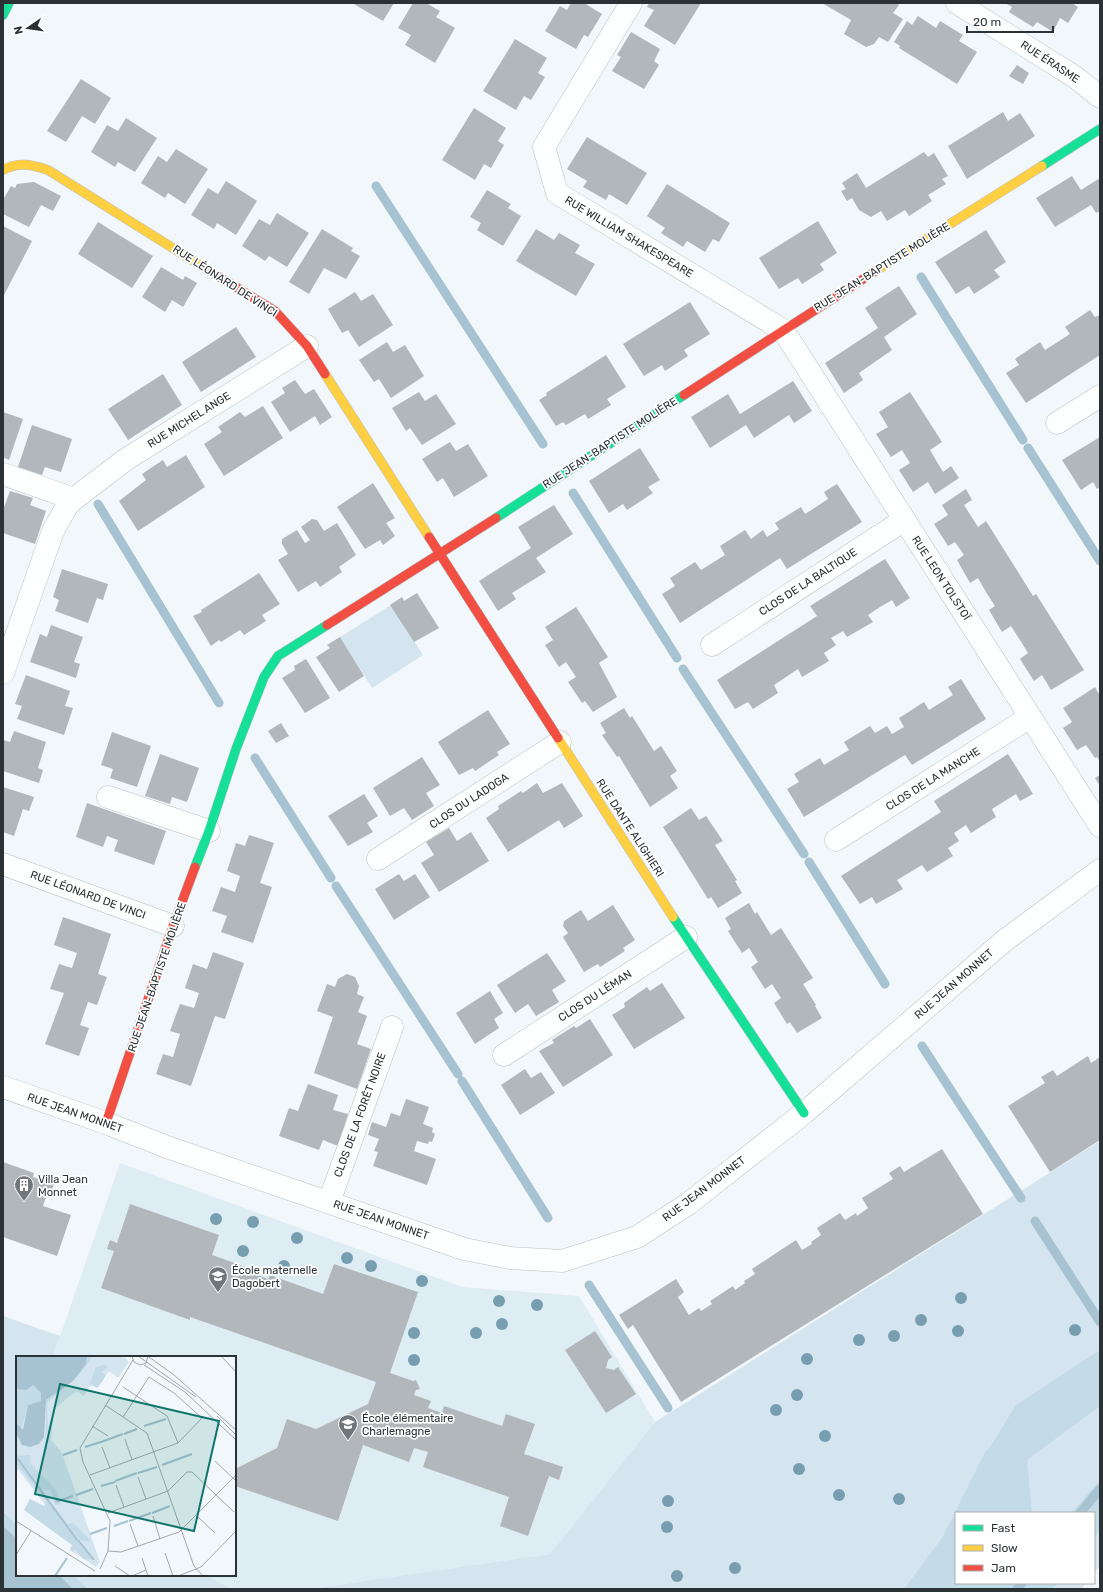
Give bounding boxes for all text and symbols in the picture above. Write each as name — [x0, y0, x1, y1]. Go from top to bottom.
north arrow — [8, 8, 48, 48]
scale bar — [967, 8, 1053, 34]
text: 20 m — [973, 15, 1001, 29]
text: N — [12, 25, 26, 35]
street label: RUE ÉRASME — [1018, 38, 1082, 86]
street label: RUE WILLIAM SHAKESPEARE — [563, 194, 696, 281]
street label: RUE JEAN-BAPTISTE MOLIÈRE — [812, 220, 953, 314]
street label: RUE LÉONARD DE VINCI — [170, 242, 280, 320]
street label: RUE MICHEL ANGE — [145, 389, 233, 451]
street label: RUE JEAN-BAPTISTE MOLIÈRE — [540, 394, 680, 491]
street label: RUE LEON TOLSTOÏ — [909, 533, 974, 623]
street label: CLOS DE LA BALTIQUE — [757, 545, 860, 619]
street label: CLOS DE LA MANCHE — [883, 744, 983, 813]
street label: CLOS DU LADOGA — [427, 770, 512, 831]
street label: RUE DANTE ALIGHIERI — [594, 777, 666, 879]
street label: RUE LÉONARD DE VINCI — [29, 868, 147, 922]
street label: RUE JEAN-BAPTISTE MOLIÈRE — [125, 900, 189, 1054]
street label: RUE JEAN MONNET — [912, 946, 997, 1022]
street label: CLOS DU LÉMAN — [556, 967, 634, 1025]
street label: CLOS DE LA FORÊT NOIRE — [331, 1051, 389, 1179]
street label: RUE JEAN MONNET — [26, 1091, 125, 1136]
street label: RUE JEAN MONNET — [660, 1153, 748, 1224]
place label: Villa Jean Monnet — [38, 1173, 88, 1199]
building icon: Villa Jean Monnet — [13, 1174, 35, 1202]
street label: RUE JEAN MONNET — [332, 1198, 431, 1243]
place label: École maternelle Dagobert — [232, 1264, 317, 1290]
school or university icon: École maternelle Dagobert — [207, 1265, 229, 1293]
inset map — [16, 1356, 236, 1576]
place label: École élémentaire Charlemagne — [362, 1412, 453, 1438]
school or university icon: École élémentaire Charlemagne — [337, 1413, 359, 1441]
legend — [955, 1512, 1095, 1584]
text: Fast — [991, 1521, 1015, 1535]
text: Slow — [991, 1541, 1018, 1555]
text: Jam — [991, 1561, 1016, 1575]

